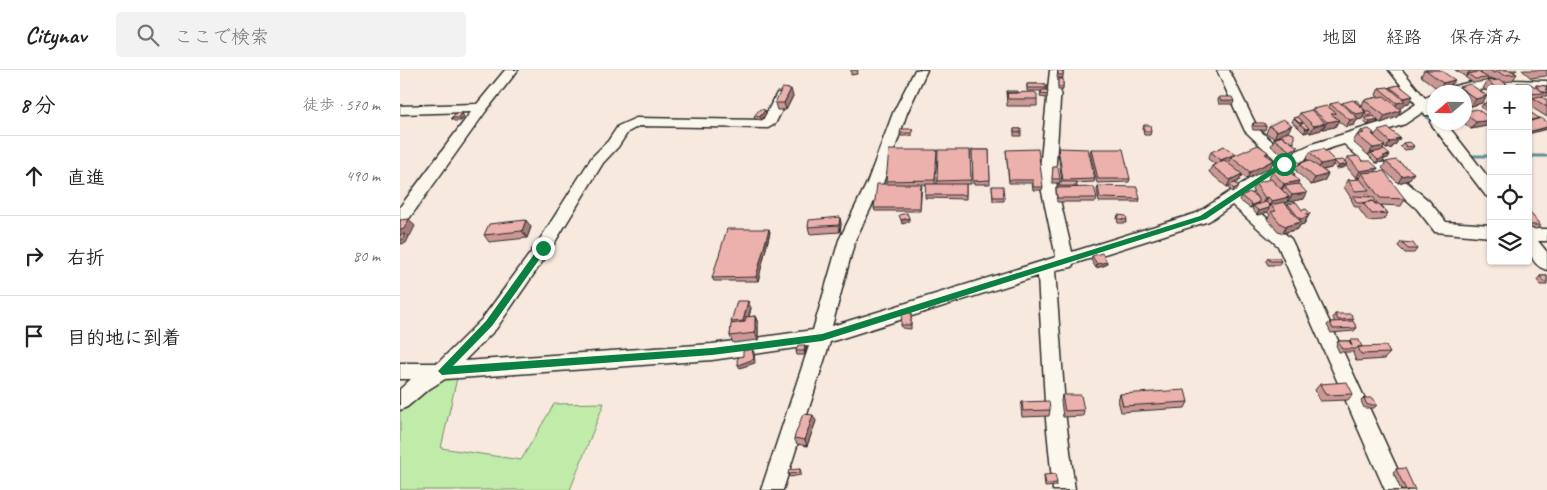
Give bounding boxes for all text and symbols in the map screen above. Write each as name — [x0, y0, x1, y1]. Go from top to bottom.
search box — [116, 12, 466, 57]
text: Citynav — [25, 20, 86, 50]
icon: search — [134, 21, 162, 49]
text: ここで検索 — [174, 25, 269, 49]
text: 地図 — [1322, 26, 1358, 48]
text: 経路 — [1386, 26, 1422, 48]
text: 保存済み — [1450, 26, 1522, 48]
north arrow — [1427, 85, 1472, 130]
map controls — [1487, 85, 1532, 265]
button: + — [1487, 85, 1532, 130]
text: 8 分 — [20, 92, 56, 118]
text: 徒歩 · 570 m — [303, 95, 380, 115]
button: − — [1487, 130, 1532, 175]
route start — [1273, 153, 1296, 176]
icon: ahead — [20, 162, 48, 190]
text: 直進 — [67, 166, 105, 190]
text: 490 m — [346, 166, 380, 186]
button: locate — [1487, 175, 1532, 220]
button: layers — [1487, 220, 1532, 265]
route end — [532, 237, 555, 260]
icon: right — [20, 242, 48, 270]
text: 右折 — [67, 246, 105, 270]
text: 80 m — [353, 246, 380, 266]
icon: arrive — [20, 322, 48, 350]
text: 目的地に到着 — [67, 326, 181, 350]

